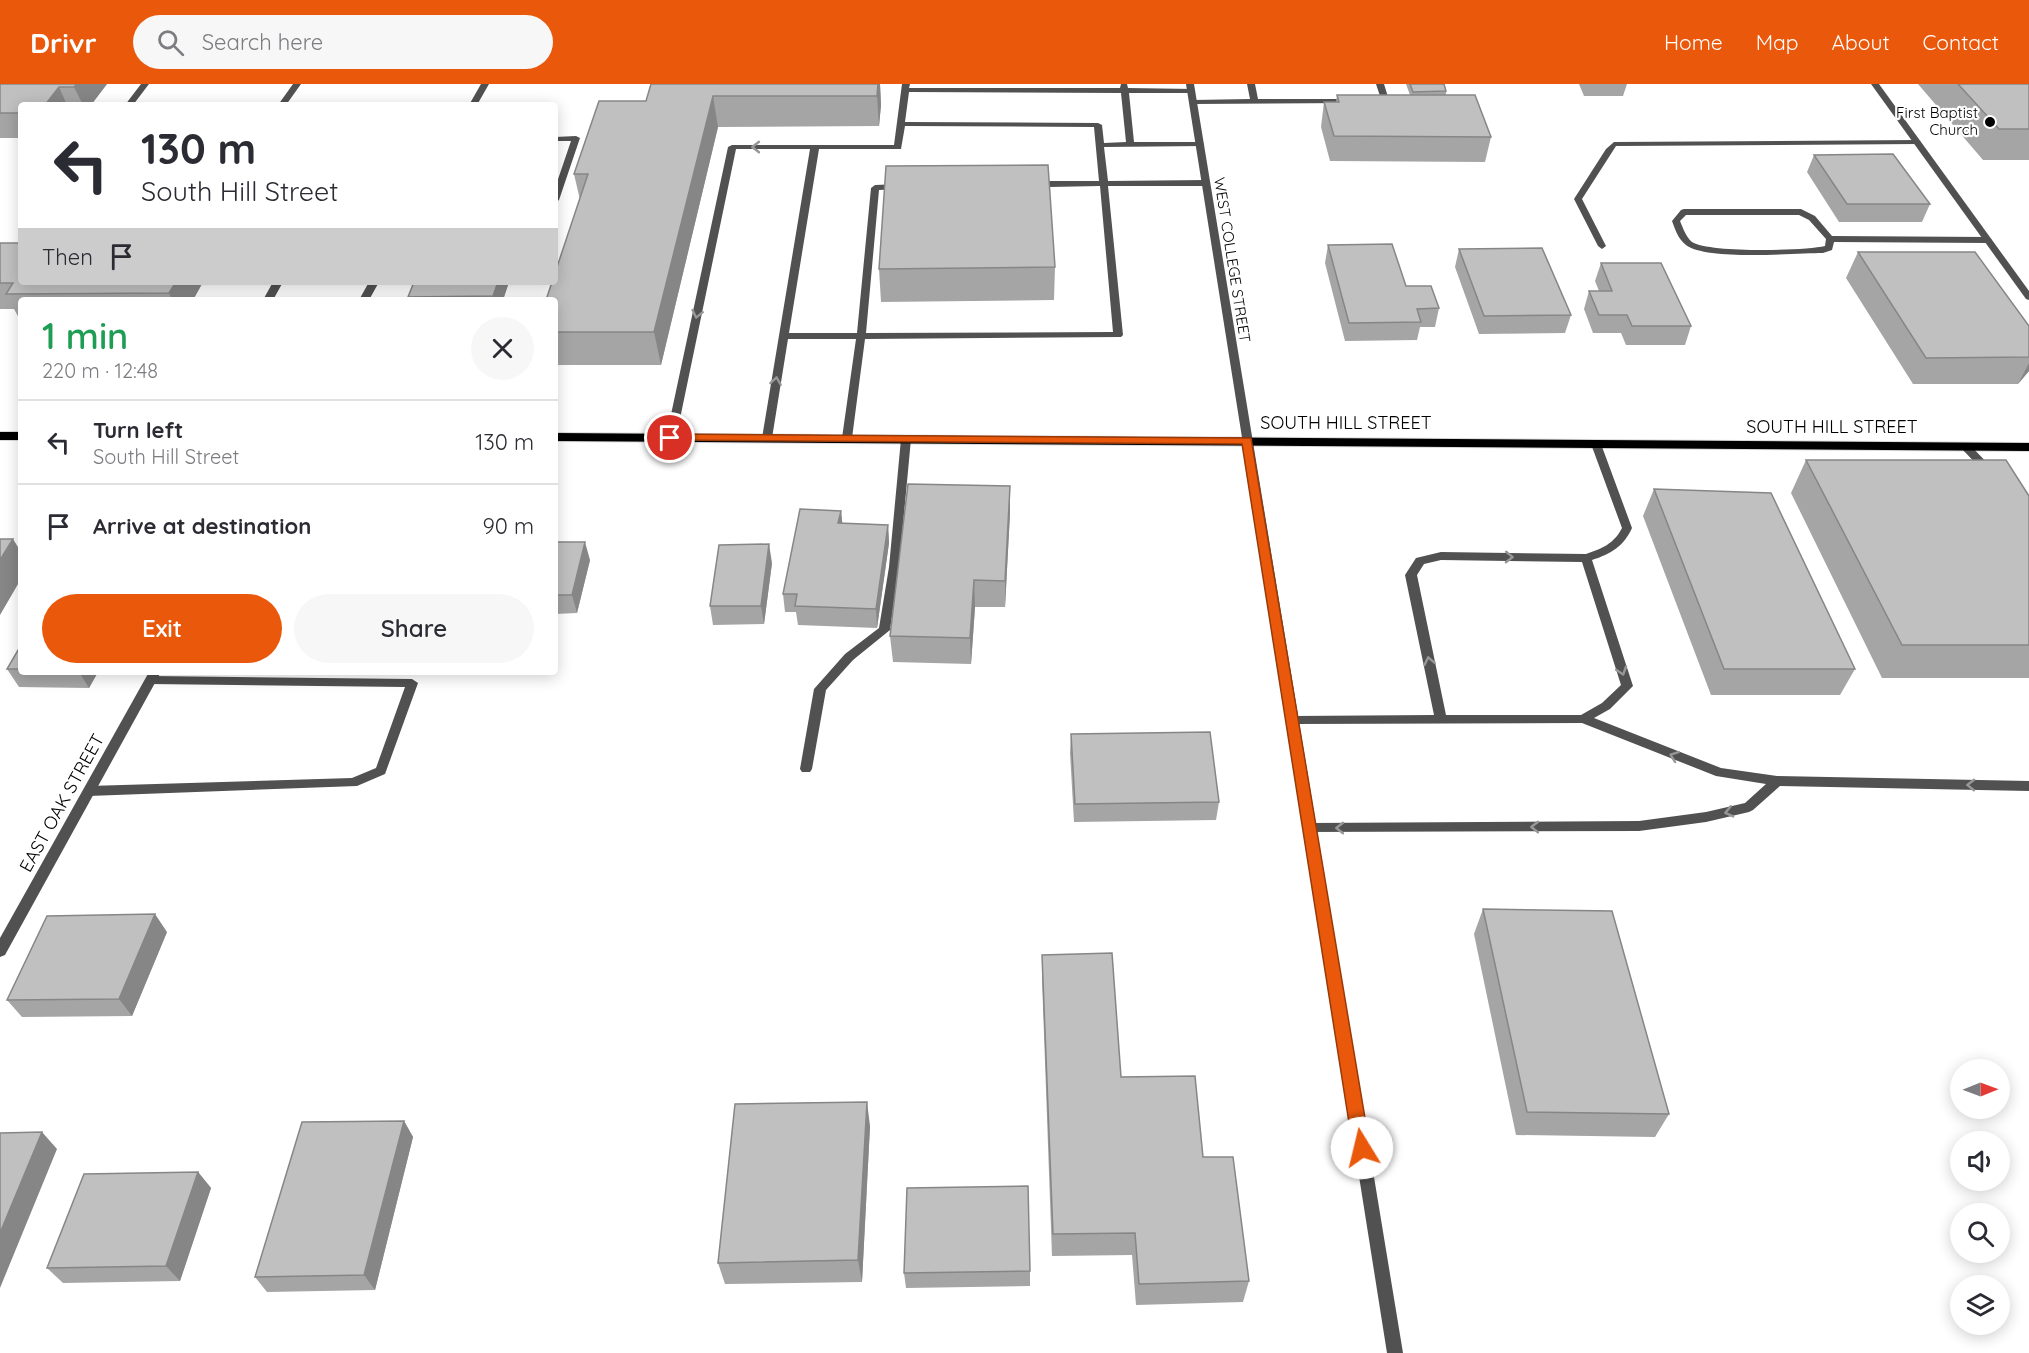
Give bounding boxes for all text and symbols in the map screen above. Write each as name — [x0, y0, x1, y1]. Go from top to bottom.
search box — [133, 15, 553, 69]
text: Drivr — [30, 25, 97, 60]
icon: search — [154, 26, 187, 59]
text: Search here — [202, 28, 323, 56]
text: Home — [1664, 29, 1723, 55]
text: Map — [1756, 29, 1799, 55]
text: About — [1832, 29, 1890, 55]
text: Contact — [1923, 29, 1999, 55]
place label: First Baptist Church — [1896, 103, 1978, 139]
marker: First Baptist Church — [1983, 115, 1997, 129]
text: 130 m — [141, 122, 256, 175]
icon: left — [42, 126, 120, 204]
one-way arrow — [752, 141, 761, 153]
text: South Hill Street — [141, 174, 339, 208]
street label: WEST COLLEGE STREET — [1210, 176, 1255, 344]
icon: arrive — [105, 240, 138, 273]
text: Then — [42, 243, 93, 271]
one-way arrow — [691, 309, 704, 319]
text: 1 min — [42, 313, 128, 358]
button: close — [471, 317, 534, 380]
text: 220 m · 12:48 — [42, 358, 158, 383]
one-way arrow — [770, 376, 782, 385]
street label: SOUTH HILL STREET — [1260, 411, 1432, 434]
pin — [644, 412, 695, 463]
street label: SOUTH HILL STREET — [1746, 415, 1918, 438]
text: Turn left — [93, 416, 183, 444]
icon: arrive — [653, 421, 686, 454]
icon: left — [42, 426, 75, 459]
text: 130 m — [475, 428, 534, 456]
text: South Hill Street — [93, 444, 239, 469]
icon: arrive — [42, 510, 75, 543]
text: Arrive at destination — [93, 512, 311, 540]
text: 90 m — [483, 512, 534, 540]
one-way arrow — [1505, 551, 1514, 563]
button: Exit — [42, 594, 282, 663]
button: Share — [294, 594, 534, 663]
one-way arrow — [1423, 656, 1436, 666]
one-way arrow — [1615, 665, 1627, 676]
street label: EAST OAK STREET — [14, 729, 109, 876]
one-way arrow — [1669, 751, 1680, 764]
one-way arrow — [1966, 779, 1975, 791]
one-way arrow — [1724, 804, 1734, 817]
one-way arrow — [1531, 821, 1540, 833]
one-way arrow — [1336, 822, 1345, 834]
north arrow — [1950, 1059, 2010, 1119]
map controls — [1950, 1059, 2010, 1335]
position arrow — [1330, 1116, 1394, 1180]
button: sound — [1950, 1131, 2010, 1191]
button: search — [1950, 1203, 2010, 1263]
button: layers — [1950, 1275, 2010, 1335]

